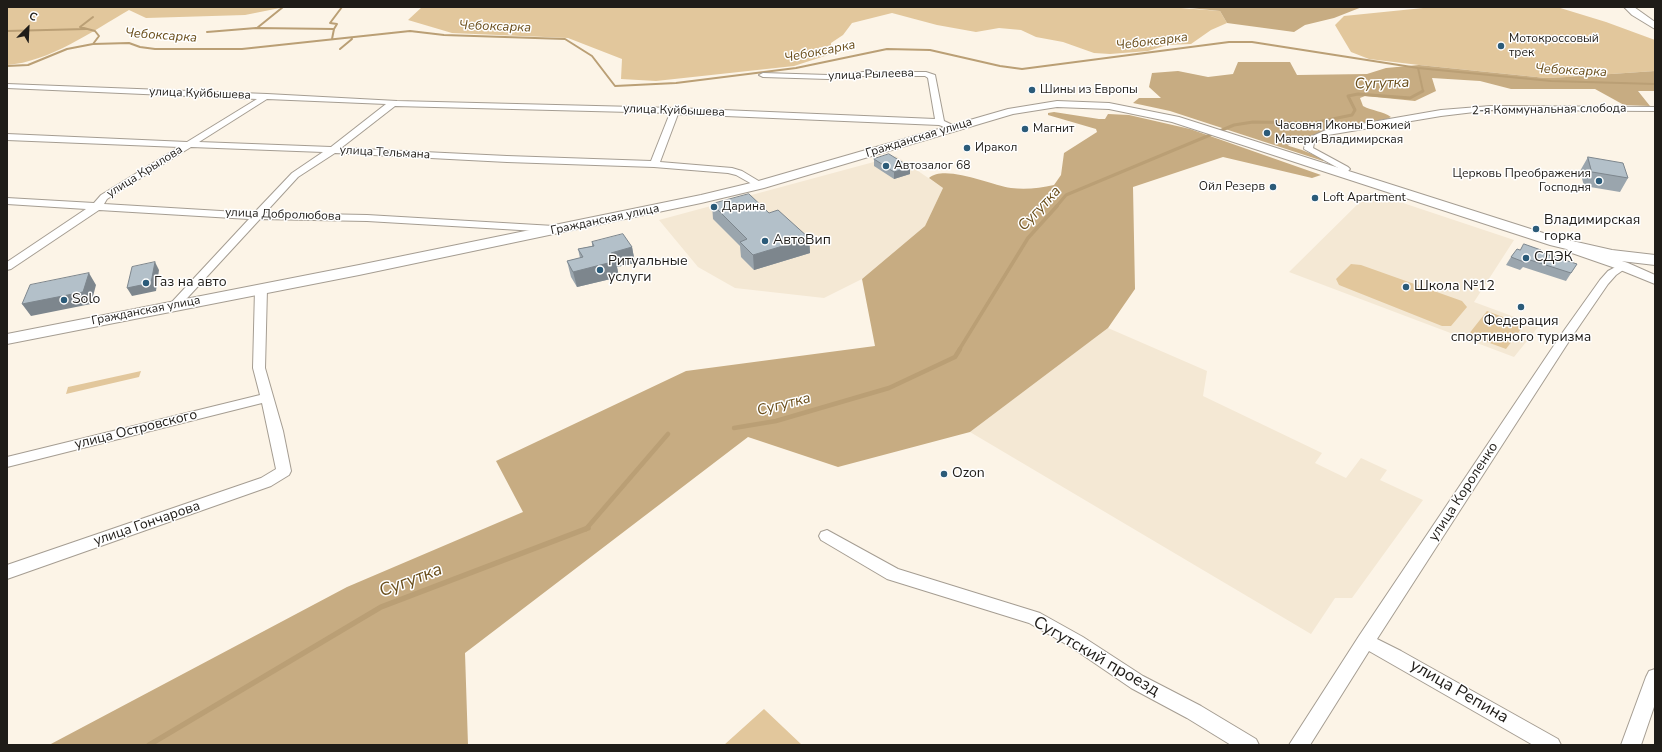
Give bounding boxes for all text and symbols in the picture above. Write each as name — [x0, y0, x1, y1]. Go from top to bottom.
north arrow — [8, 8, 48, 48]
text: С — [27, 8, 40, 25]
water label: Чебоксарка — [459, 18, 531, 36]
water label: Чебоксарка — [124, 26, 198, 46]
water label: Чебоксарка — [1115, 30, 1189, 54]
place label: Мотокроссовый трек — [1509, 32, 1599, 60]
water label: Чебоксарка — [783, 37, 857, 67]
marker: Мотокроссовый трек — [1496, 41, 1506, 51]
water label: Чебоксарка — [1535, 61, 1607, 81]
street label: улица Рылеева — [828, 66, 914, 84]
water label: Сугутка — [1354, 74, 1410, 94]
place label: Шины из Европы — [1040, 83, 1138, 97]
street label: улица Куйбышева — [149, 85, 251, 103]
marker: Шины из Европы — [1027, 85, 1037, 95]
street label: 2-я Коммунальная слобода — [1472, 101, 1626, 119]
street label: улица Куйбышева — [623, 102, 725, 120]
street label: Гражданская улица — [864, 115, 974, 161]
place label: Часовня Иконы Божией Матери Владимирская — [1275, 119, 1411, 147]
place label: Магнит — [1033, 122, 1074, 136]
marker: Магнит — [1020, 124, 1030, 134]
marker: Часовня Иконы Божией Матери Владимирская — [1262, 128, 1272, 138]
place label: Иракол — [975, 141, 1017, 155]
street label: улица Крылова — [104, 143, 186, 201]
street label: улица Тельмана — [339, 143, 431, 163]
marker: Иракол — [962, 143, 972, 153]
place label: Автозалог 68 — [894, 159, 970, 173]
marker: Автозалог 68 — [881, 161, 891, 171]
place label: Церковь Преображения Господня — [1452, 167, 1591, 195]
marker: Церковь Преображения Господня — [1594, 176, 1604, 186]
place label: Ойл Резерв — [1199, 180, 1265, 194]
marker: Ойл Резерв — [1268, 182, 1278, 192]
water label: Сугутка — [1015, 183, 1065, 235]
place label: Loft Apartment — [1323, 191, 1406, 205]
marker: Loft Apartment — [1310, 193, 1320, 203]
place label: Дарина — [722, 200, 765, 214]
street label: Гражданская улица — [549, 201, 661, 239]
marker: Дарина — [709, 202, 719, 212]
street label: улица Добролюбова — [225, 206, 341, 224]
place label: Владимирская горка — [1544, 213, 1640, 246]
marker: Владимирская горка — [1531, 224, 1541, 234]
place label: АвтоВип — [773, 233, 831, 249]
marker: АвтоВип — [760, 236, 770, 246]
place label: СДЭК — [1534, 250, 1573, 266]
marker: СДЭК — [1521, 253, 1531, 263]
place label: Ритуальные услуги — [608, 254, 687, 286]
marker: Ритуальные услуги — [595, 265, 605, 275]
place label: Газ на авто — [154, 275, 227, 291]
marker: Газ на авто — [141, 278, 151, 288]
place label: Школа №12 — [1414, 279, 1495, 295]
marker: Школа №12 — [1401, 282, 1411, 292]
place label: Solo — [72, 292, 100, 308]
street label: Гражданская улица — [90, 293, 202, 329]
marker: Solo — [59, 295, 69, 305]
marker: Федерация спортивного туризма — [1516, 302, 1526, 312]
place label: Федерация спортивного туризма — [1451, 314, 1591, 346]
water label: Сугутка — [755, 390, 813, 420]
street label: улица Островского — [73, 407, 199, 453]
street label: улица Короленко — [1426, 439, 1502, 545]
place label: Ozon — [952, 466, 985, 482]
marker: Ozon — [939, 469, 949, 479]
street label: улица Гончарова — [92, 498, 202, 550]
water label: Сугутка — [376, 559, 446, 603]
street label: Сугутский проезд — [1029, 612, 1163, 702]
street label: улица Репина — [1406, 656, 1512, 728]

